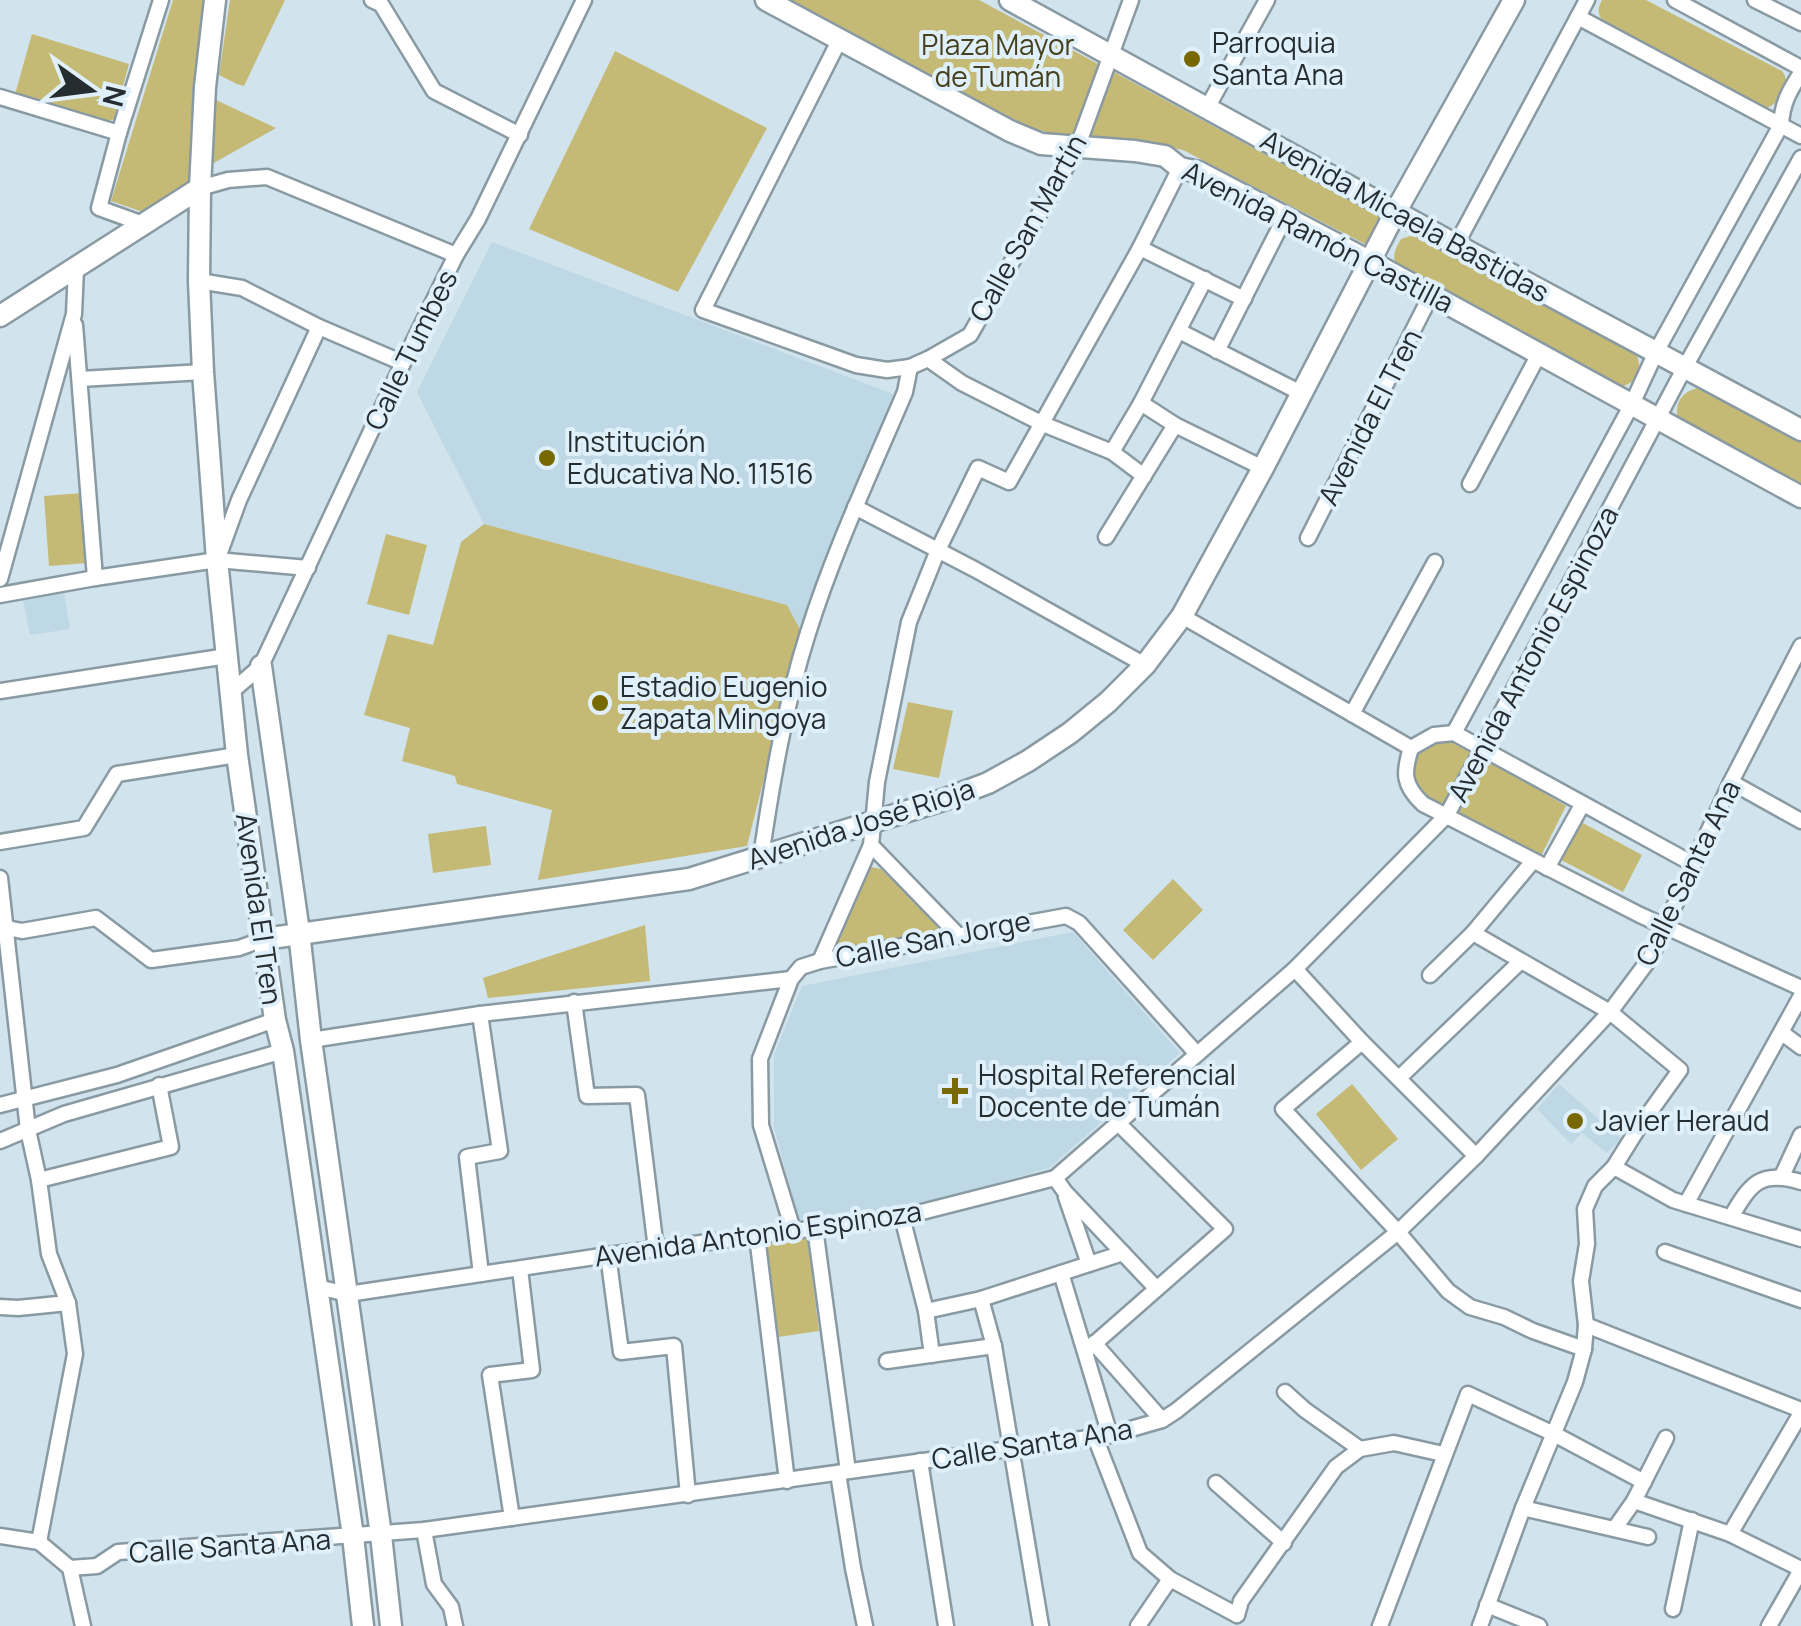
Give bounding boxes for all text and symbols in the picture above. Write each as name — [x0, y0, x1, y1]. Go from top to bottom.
place label: Parroquia Santa Ana — [1212, 23, 1344, 93]
park label: Plaza Mayor de Tumán — [921, 25, 1075, 95]
north arrow — [40, 40, 140, 140]
marker: Parroquia Santa Ana — [1181, 48, 1203, 70]
text: N — [94, 82, 136, 111]
street label: Avenida Micaela Bastidas — [1254, 120, 1556, 310]
street label: Calle San Martín — [960, 127, 1094, 328]
street label: Avenida Ramón Castilla — [1176, 151, 1460, 321]
street label: Calle Tumbes — [355, 263, 465, 436]
street label: Avenida El Tren — [1308, 322, 1430, 511]
place label: Institución Educativa No. 11516 — [567, 422, 814, 492]
marker: Institución Educativa No. 11516 — [536, 447, 558, 469]
street label: Avenida Antonio Espinoza — [1438, 499, 1626, 808]
place label: Estadio Eugenio Zapata Mingoya — [620, 667, 828, 737]
marker: Estadio Eugenio Zapata Mingoya — [589, 692, 611, 714]
street label: Avenida José Rioja — [742, 768, 979, 878]
street label: Calle Santa Ana — [1626, 773, 1749, 972]
street label: Avenida El Tren — [228, 811, 292, 1007]
street label: Calle San Jorge — [832, 901, 1033, 976]
place label: Hospital Referencial Docente de Tumán — [978, 1055, 1236, 1125]
marker: Hospital Referencial Docente de Tumán — [942, 1078, 968, 1104]
place label: Javier Heraud — [1595, 1101, 1770, 1139]
marker: Javier Heraud — [1564, 1110, 1586, 1132]
street label: Avenida Antonio Espinoza — [592, 1191, 924, 1275]
street label: Calle Santa Ana — [929, 1408, 1135, 1478]
street label: Calle Santa Ana — [128, 1519, 332, 1571]

